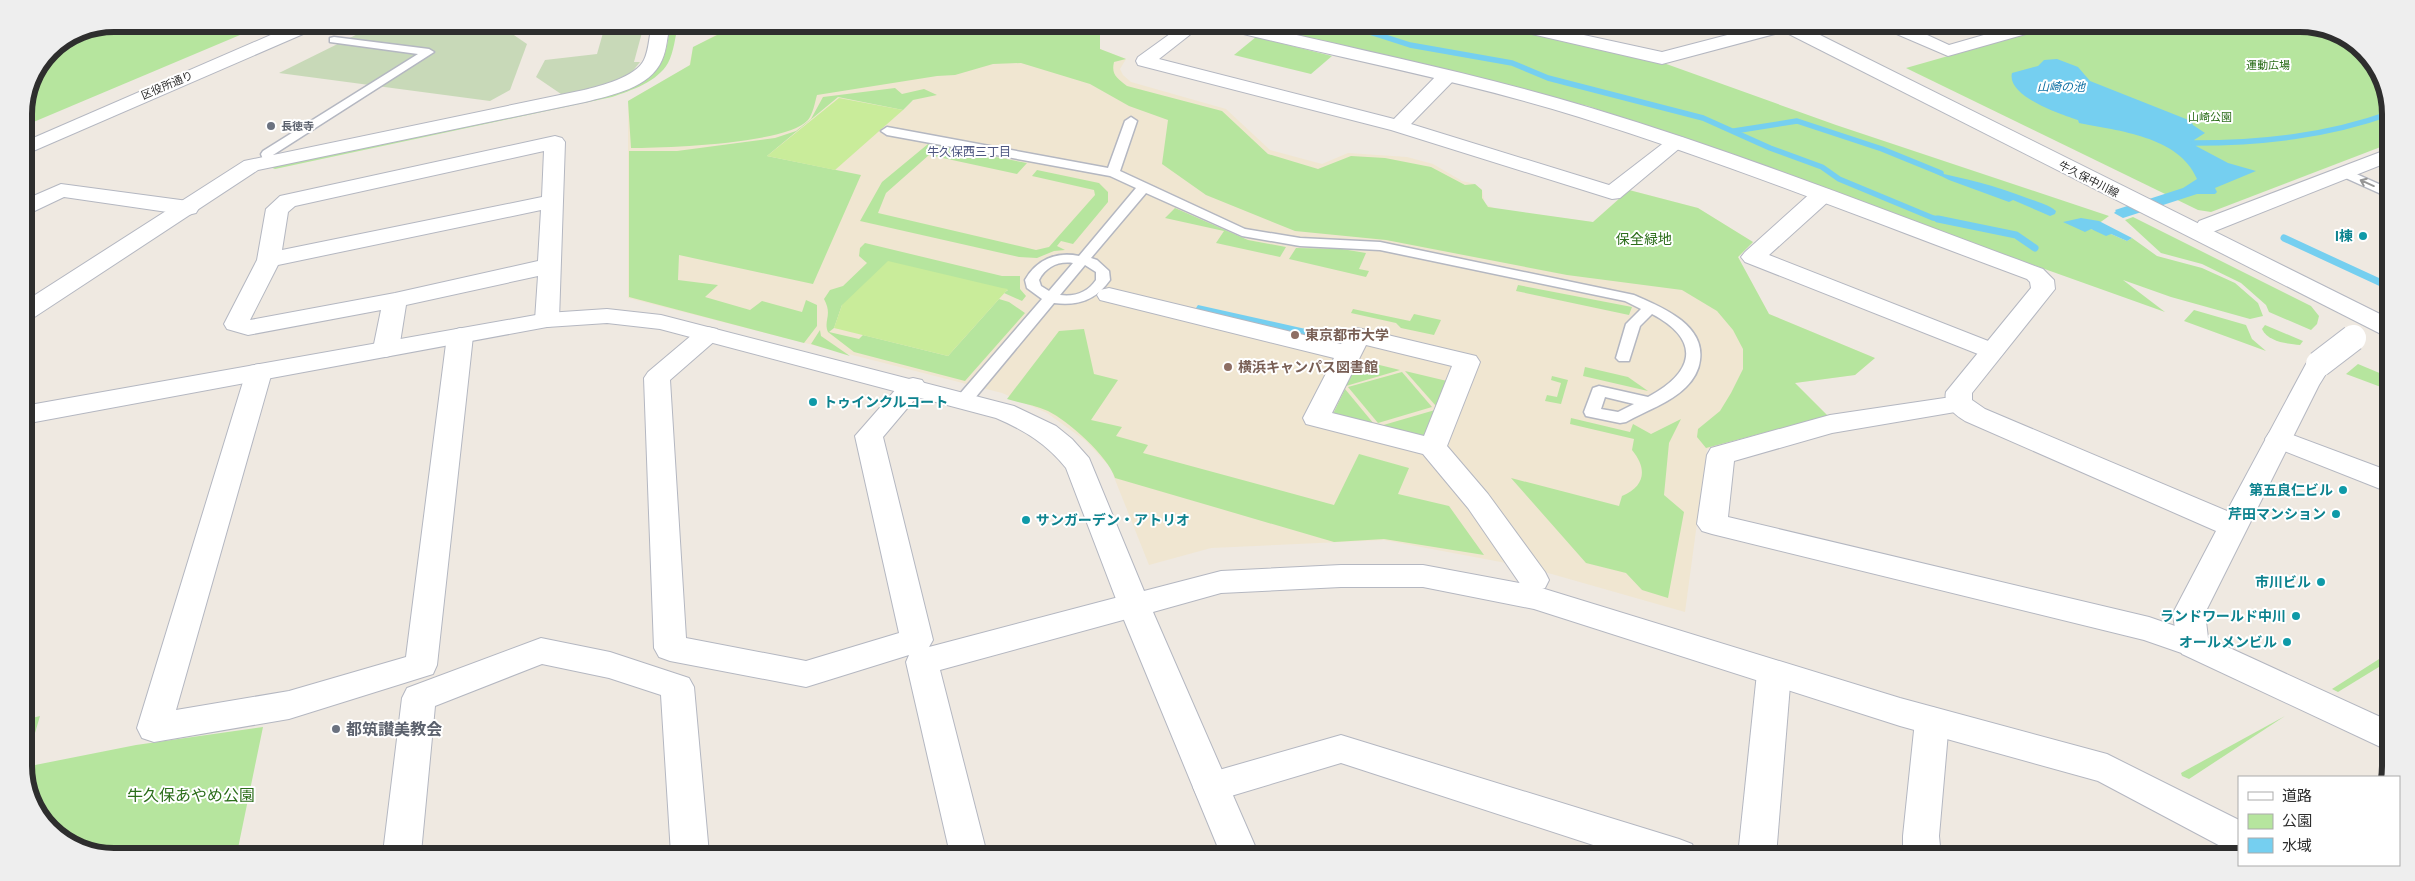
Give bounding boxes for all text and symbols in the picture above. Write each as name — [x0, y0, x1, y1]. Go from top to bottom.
park label: 運動広場 — [2246, 59, 2290, 71]
street label: 区役所通り — [139, 69, 195, 101]
water label: 山崎の池 — [2037, 80, 2086, 94]
park label: 山崎公園 — [2188, 111, 2232, 123]
marker: 長徳寺 — [265, 120, 277, 132]
place label: 長徳寺 — [281, 120, 314, 132]
district label: 牛久保西三丁目 — [927, 145, 1011, 159]
street label: 牛久保中川線 — [2057, 159, 2121, 199]
one-way arrow — [2360, 177, 2375, 187]
place label: I棟 — [2335, 228, 2353, 244]
marker: I棟 — [2357, 230, 2369, 242]
park label: 保全緑地 — [1616, 231, 1672, 247]
place label: 東京都市大学 — [1305, 327, 1389, 343]
marker: 東京都市大学 — [1289, 329, 1301, 341]
place label: 横浜キャンパス図書館 — [1238, 359, 1378, 375]
marker: 横浜キャンパス図書館 — [1222, 361, 1234, 373]
place label: トゥインクルコート — [823, 394, 948, 410]
marker: トゥインクルコート — [807, 396, 819, 408]
place label: 第五良仁ビル — [2249, 482, 2333, 498]
marker: 第五良仁ビル — [2337, 484, 2349, 496]
place label: 芹田マンション — [2228, 506, 2326, 522]
marker: 芹田マンション — [2330, 508, 2342, 520]
place label: サンガーデン・アトリオ — [1036, 512, 1190, 528]
marker: サンガーデン・アトリオ — [1020, 514, 1032, 526]
place label: 市川ビル — [2255, 574, 2311, 590]
marker: 市川ビル — [2315, 576, 2327, 588]
place label: ランドワールド中川 — [2160, 608, 2286, 624]
marker: ランドワールド中川 — [2290, 610, 2302, 622]
place label: オールメンビル — [2179, 634, 2277, 650]
marker: オールメンビル — [2281, 636, 2293, 648]
place label: 都筑讃美教会 — [346, 721, 442, 738]
marker: 都筑讃美教会 — [330, 723, 342, 735]
legend — [2238, 776, 2400, 866]
park label: 牛久保あやめ公園 — [127, 787, 255, 804]
text: 道路 — [2282, 787, 2312, 804]
text: 公園 — [2282, 812, 2312, 829]
text: 水域 — [2282, 837, 2312, 854]

